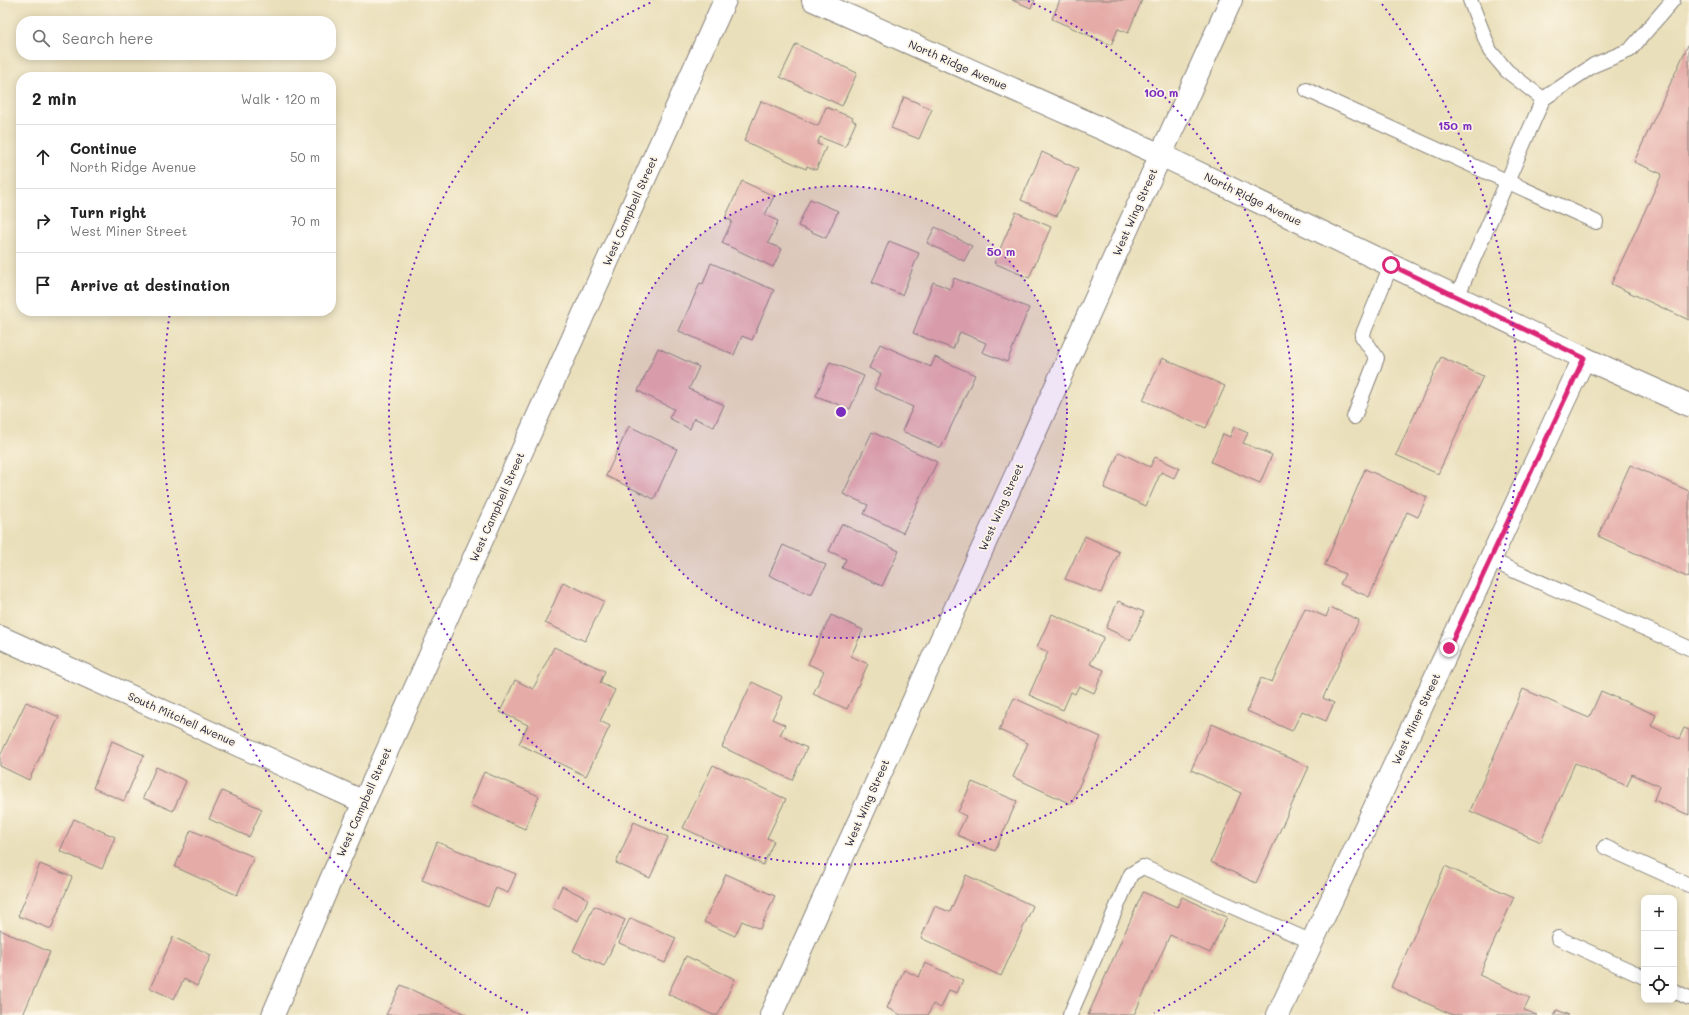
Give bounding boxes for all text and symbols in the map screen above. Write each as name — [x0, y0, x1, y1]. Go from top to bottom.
search box — [16, 16, 336, 60]
icon: search — [30, 27, 52, 49]
text: Search here — [62, 28, 153, 48]
street label: North Ridge Avenue — [906, 36, 1010, 93]
text: 100 m — [1144, 84, 1178, 100]
text: 2 min — [32, 87, 77, 109]
text: Walk · 120 m — [241, 90, 320, 107]
text: 150 m — [1438, 117, 1472, 133]
text: Continue — [70, 138, 137, 158]
icon: ahead — [32, 146, 54, 168]
text: 50 m — [290, 148, 320, 165]
street label: West Campbell Street — [599, 154, 661, 268]
text: North Ridge Avenue — [70, 158, 196, 175]
street label: West Wing Street — [1109, 166, 1161, 258]
street label: North Ridge Avenue — [1202, 168, 1305, 229]
text: Turn right — [70, 202, 147, 222]
icon: right — [32, 210, 54, 232]
text: 70 m — [290, 212, 320, 229]
text: West Miner Street — [70, 222, 187, 239]
text: 50 m — [987, 243, 1015, 259]
route start — [1382, 256, 1400, 274]
icon: arrive — [32, 274, 54, 296]
text: Arrive at destination — [70, 275, 230, 295]
centre of rings — [834, 405, 848, 419]
street label: West Campbell Street — [466, 450, 528, 564]
street label: West Wing Street — [975, 461, 1027, 553]
route end — [1440, 639, 1458, 657]
street label: West Miner Street — [1388, 670, 1443, 767]
street label: South Mitchell Avenue — [126, 688, 239, 749]
street label: West Campbell Street — [333, 745, 395, 859]
street label: West Wing Street — [841, 757, 893, 849]
map controls — [1641, 895, 1677, 1003]
button: + — [1641, 895, 1677, 931]
button: − — [1641, 931, 1677, 967]
button: locate — [1641, 967, 1677, 1003]

